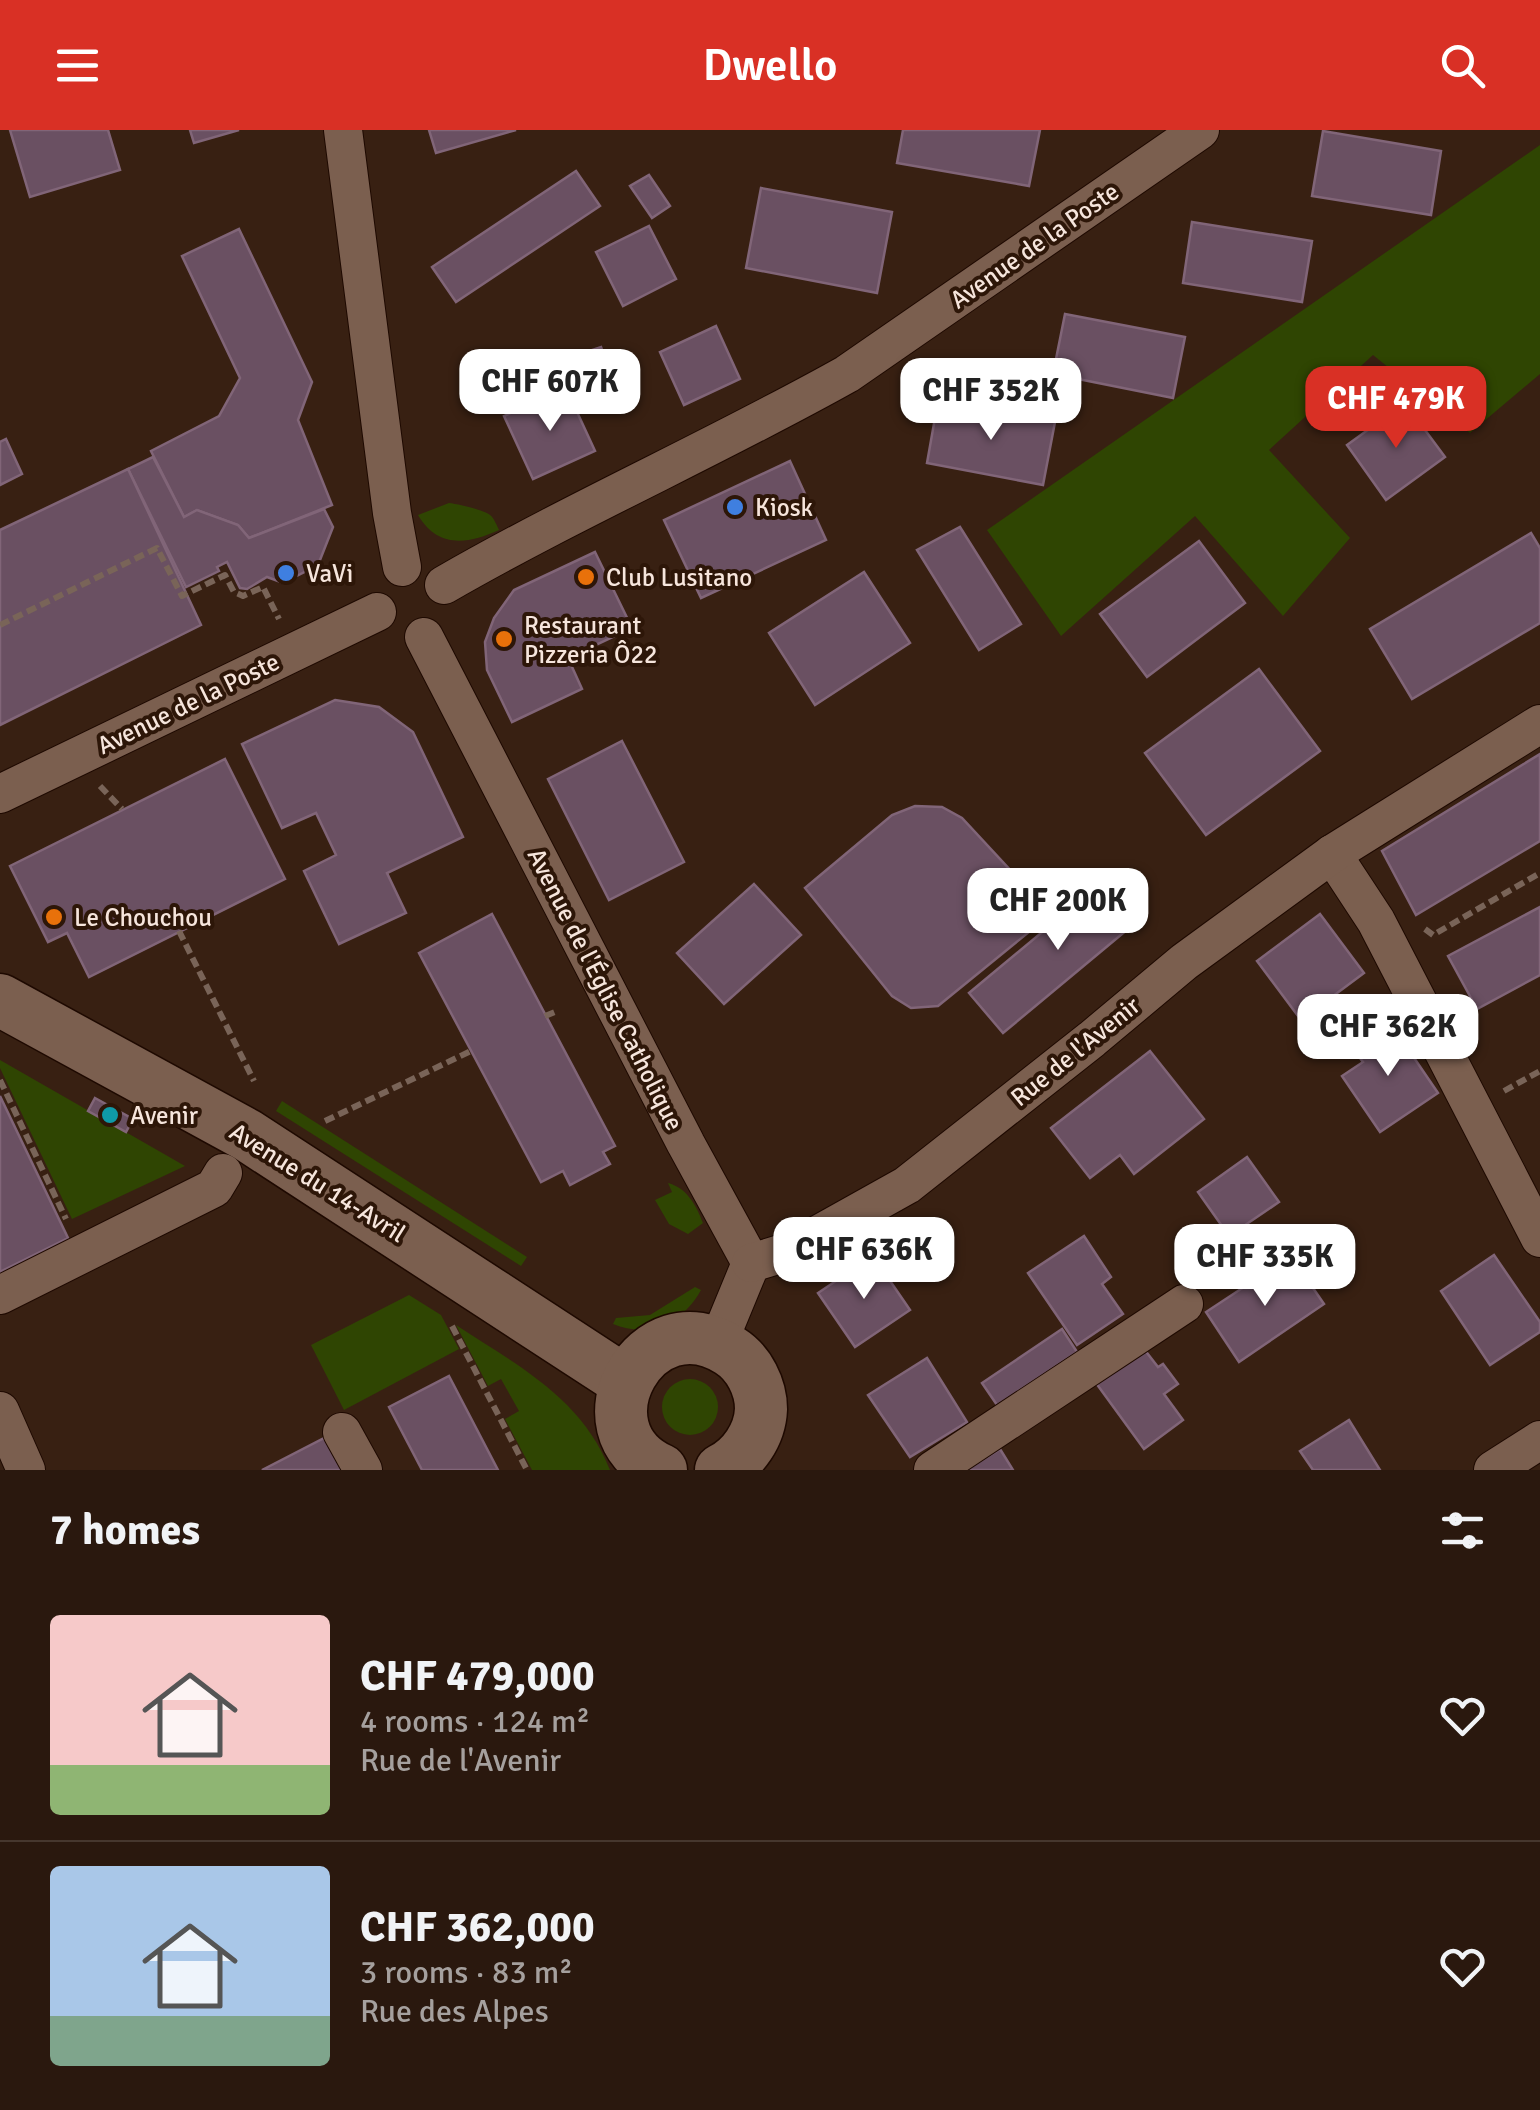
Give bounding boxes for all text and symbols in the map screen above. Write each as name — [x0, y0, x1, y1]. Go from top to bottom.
icon: menu — [50, 38, 105, 93]
text: Dwello — [703, 38, 837, 93]
icon: search — [1435, 38, 1490, 93]
street label: Avenue de la Poste — [944, 176, 1125, 315]
pin: CHF 607K — [447, 349, 653, 434]
pin: CHF 352K — [888, 358, 1094, 443]
text: CHF 607K — [481, 362, 619, 401]
pin: CHF 479K — [1293, 366, 1499, 451]
text: CHF 352K — [922, 371, 1060, 410]
text: CHF 479K — [1327, 379, 1465, 418]
place label: Kiosk — [755, 492, 814, 523]
marker: Kiosk — [724, 496, 746, 518]
place label: VaVi — [306, 558, 353, 589]
marker: VaVi — [275, 562, 297, 584]
place label: Club Lusitano — [606, 562, 752, 593]
marker: Club Lusitano — [575, 566, 597, 588]
place label: Restaurant Pizzeria Ô22 — [524, 610, 657, 670]
marker: Restaurant Pizzeria Ô22 — [493, 628, 515, 650]
street label: Avenue de la Poste — [92, 646, 284, 761]
street label: Avenue de l'Église Catholique — [521, 843, 690, 1136]
pin: CHF 200K — [955, 868, 1161, 953]
text: CHF 200K — [989, 881, 1127, 920]
place label: Le Chouchou — [74, 902, 212, 933]
marker: Le Chouchou — [43, 906, 65, 928]
street label: Rue de l'Avenir — [1004, 989, 1147, 1113]
pin: CHF 362K — [1285, 994, 1491, 1079]
text: CHF 362K — [1319, 1007, 1457, 1046]
place label: Avenir — [130, 1100, 199, 1131]
marker: Avenir — [99, 1104, 121, 1126]
street label: Avenue du 14-Avril — [224, 1116, 412, 1249]
pin: CHF 636K — [761, 1217, 967, 1302]
pin: CHF 335K — [1162, 1224, 1368, 1309]
text: CHF 636K — [795, 1230, 933, 1269]
text: CHF 335K — [1196, 1237, 1334, 1276]
icon: filters — [1435, 1503, 1490, 1558]
text: 7 homes — [50, 1505, 200, 1556]
text: CHF 479,000 — [360, 1651, 595, 1702]
icon: home — [130, 1655, 250, 1775]
icon: heart — [1435, 1688, 1490, 1743]
text: 4 rooms · 124 m² — [360, 1702, 590, 1741]
text: Rue de l'Avenir — [360, 1741, 561, 1780]
text: CHF 362,000 — [360, 1902, 595, 1953]
icon: home — [130, 1906, 250, 2026]
icon: heart — [1435, 1939, 1490, 1994]
text: 3 rooms · 83 m² — [360, 1953, 573, 1992]
text: Rue des Alpes — [360, 1992, 549, 2031]

